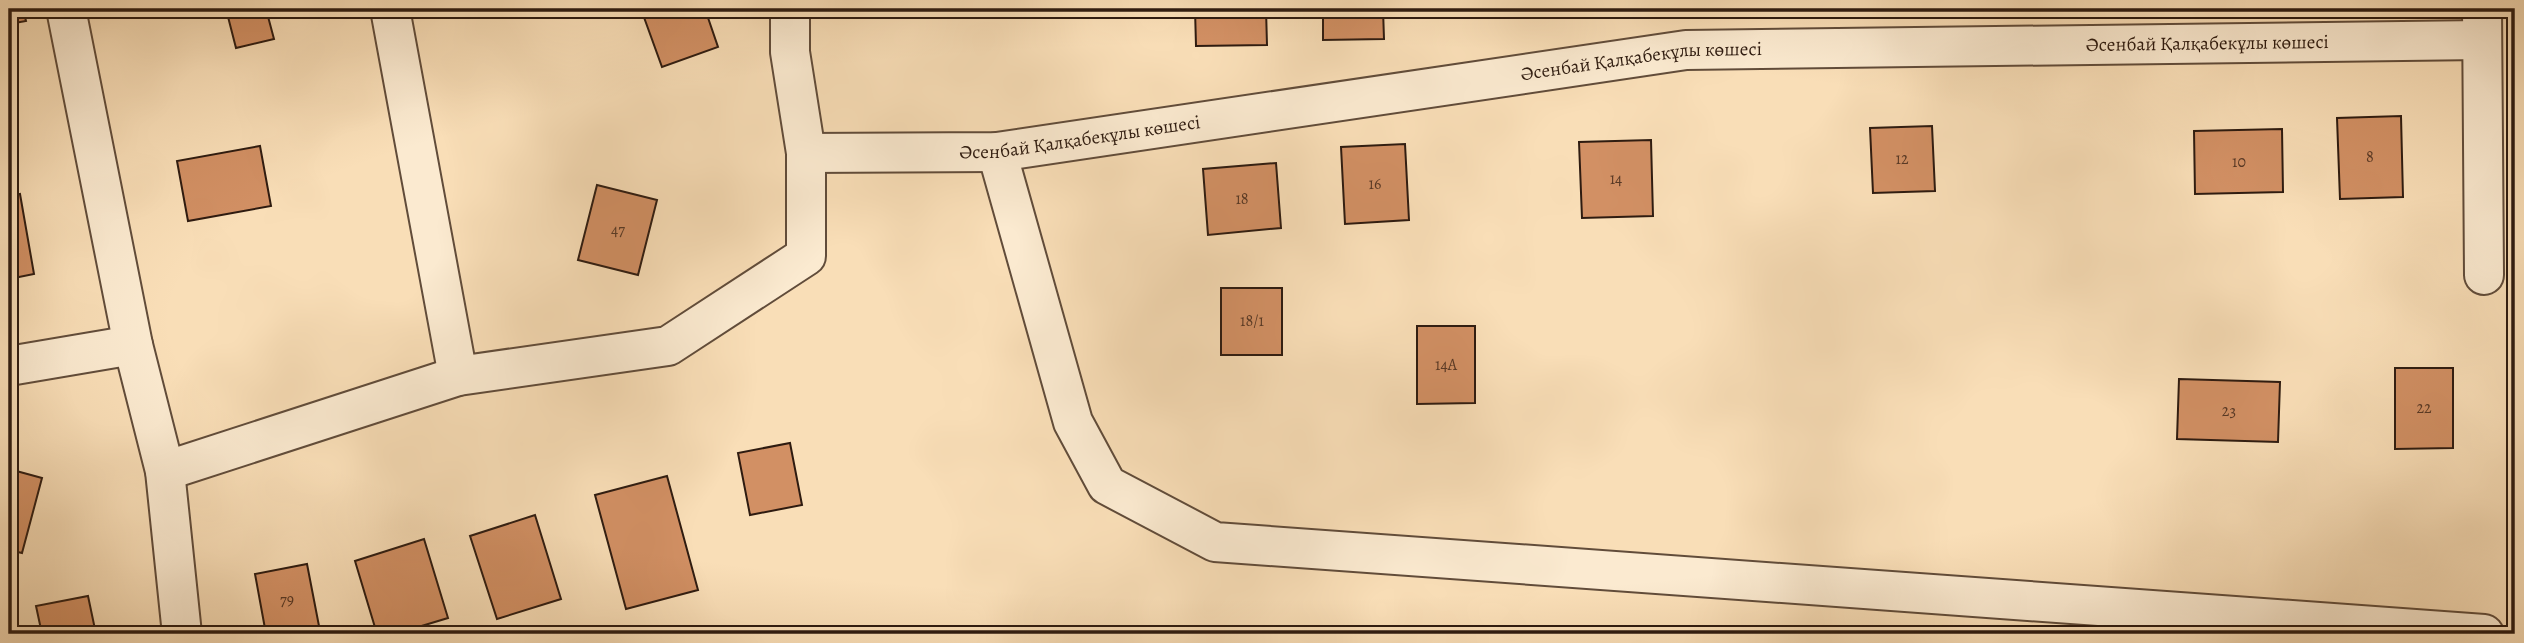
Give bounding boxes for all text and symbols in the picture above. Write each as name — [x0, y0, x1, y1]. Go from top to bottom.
street label: Әсенбай Қалқабекұлы көшесі — [2086, 29, 2329, 58]
street label: Әсенбай Қалқабекұлы көшесі — [1519, 36, 1762, 87]
street label: Әсенбай Қалқабекұлы көшесі — [959, 109, 1202, 165]
house number: 8 — [2366, 146, 2374, 168]
house number: 12 — [1895, 148, 1909, 170]
house number: 10 — [2232, 151, 2246, 173]
house number: 14 — [1610, 168, 1622, 190]
house number: 16 — [1369, 173, 1381, 195]
house number: 18 — [1235, 188, 1249, 210]
house number: 47 — [611, 219, 625, 241]
house number: 18/1 — [1240, 310, 1265, 332]
house number: 14А — [1435, 354, 1458, 376]
house number: 22 — [2416, 397, 2432, 419]
house number: 23 — [2222, 400, 2236, 422]
house number: 79 — [280, 589, 294, 611]

